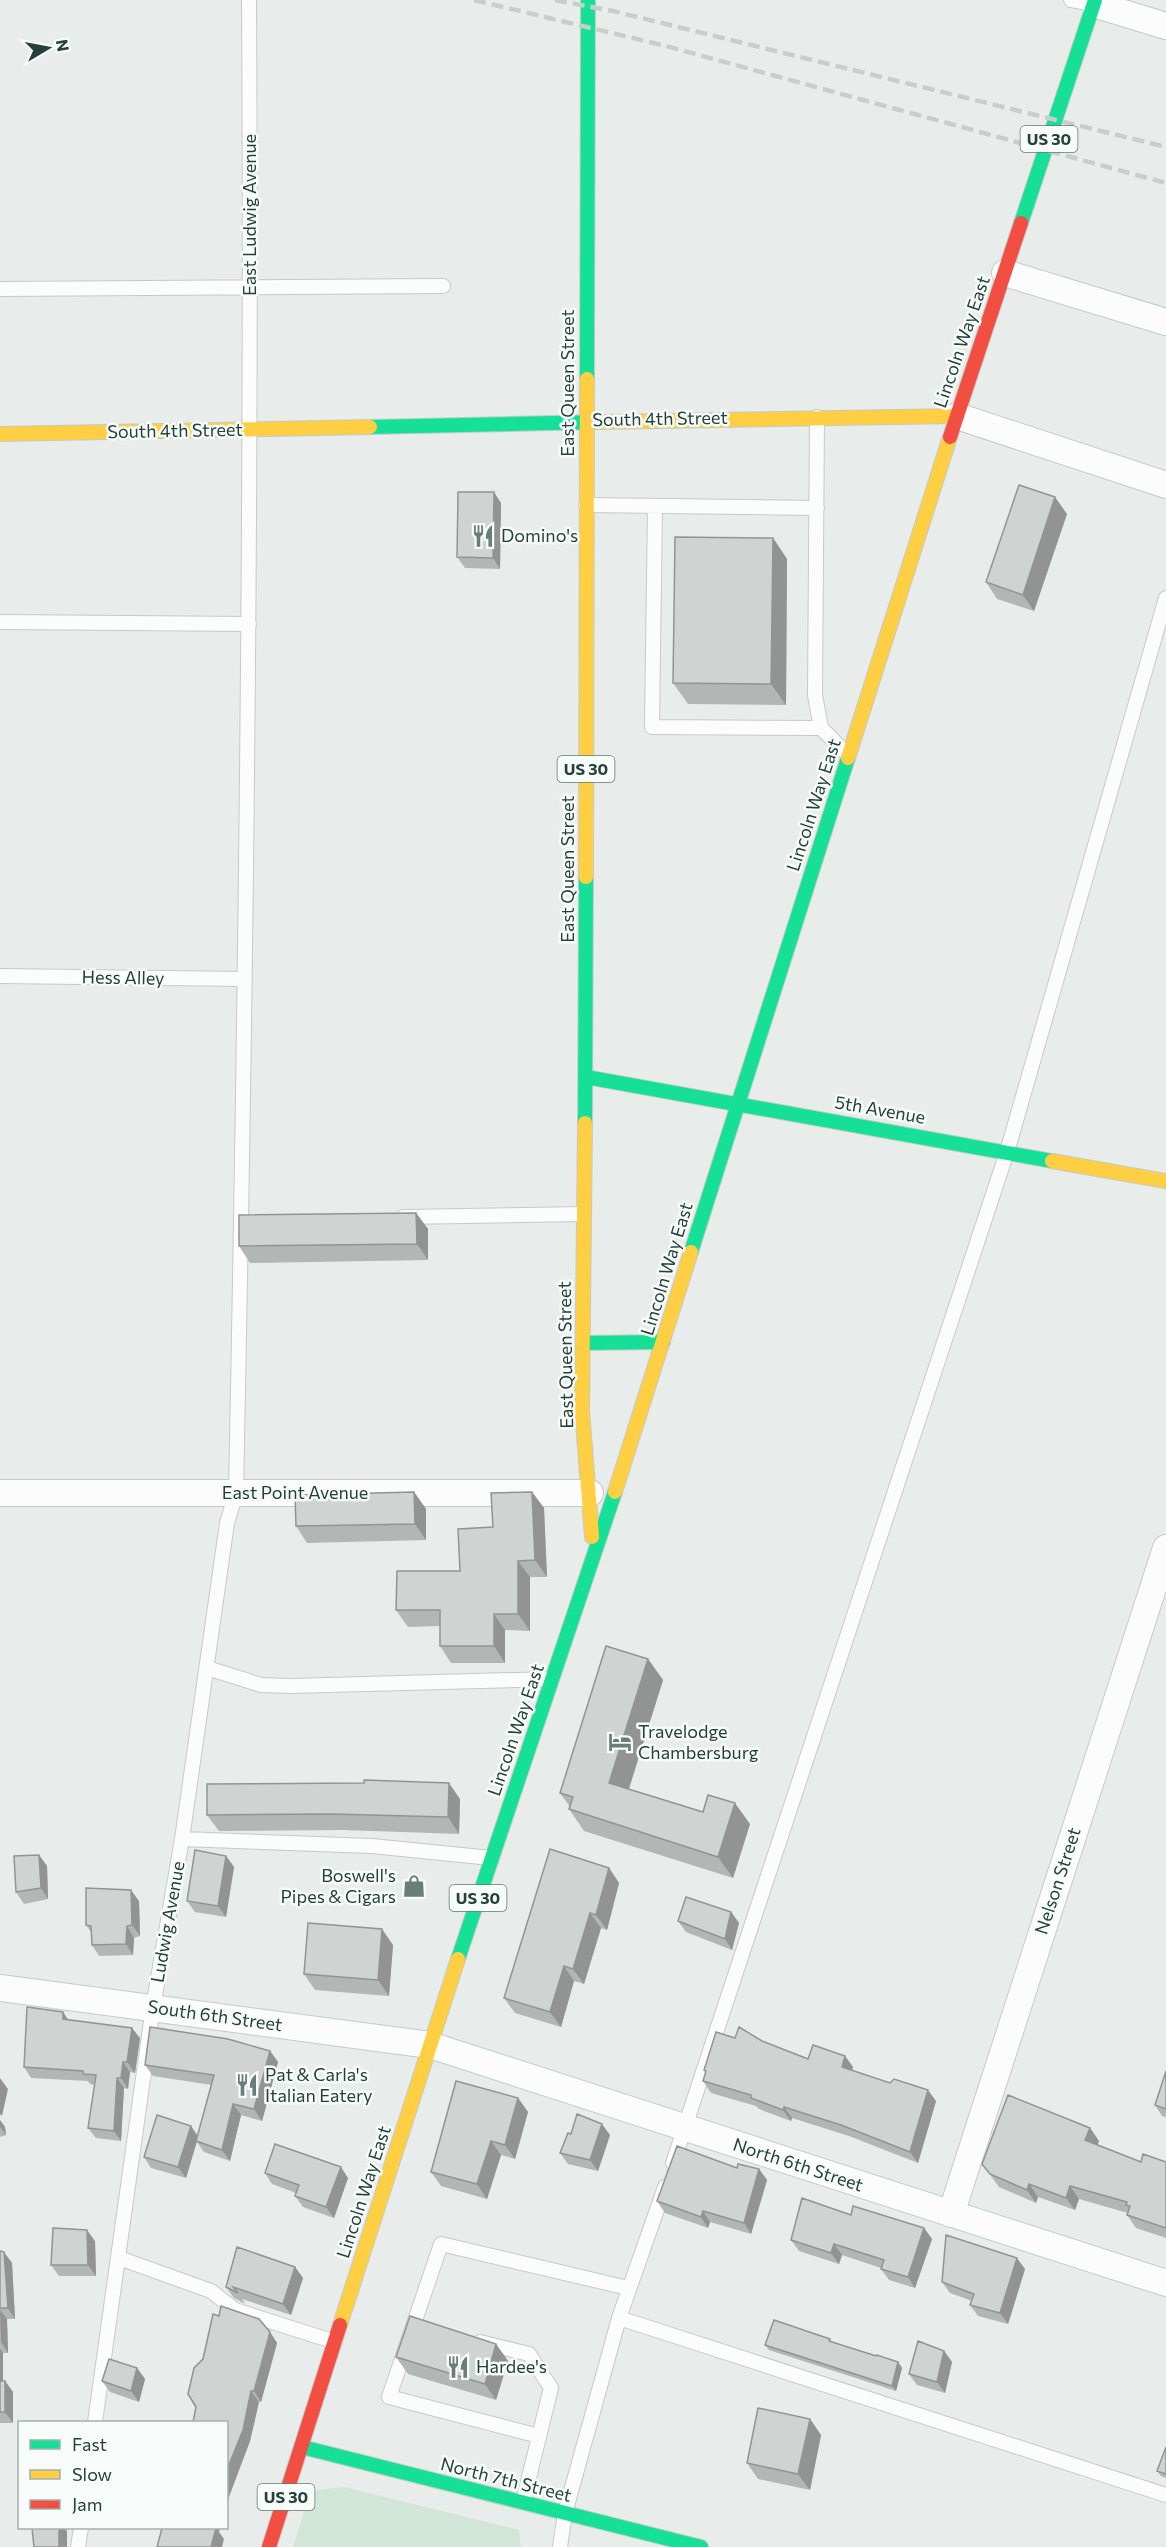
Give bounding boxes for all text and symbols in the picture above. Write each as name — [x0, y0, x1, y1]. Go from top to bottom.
north arrow — [18, 18, 78, 78]
text: N — [53, 38, 74, 53]
road number: US 30 — [1020, 126, 1078, 152]
street label: East Ludwig Avenue — [238, 134, 260, 296]
street label: Lincoln Way East — [928, 273, 994, 411]
street label: East Queen Street — [556, 309, 578, 457]
street label: South 4th Street — [592, 406, 728, 430]
street label: South 4th Street — [107, 418, 243, 442]
restaurant icon: Domino's — [470, 523, 496, 549]
place label: Domino's — [501, 524, 578, 546]
street label: Lincoln Way East — [781, 736, 845, 874]
road number: US 30 — [558, 756, 614, 782]
street label: East Queen Street — [556, 795, 578, 943]
street label: Hess Alley — [81, 965, 165, 989]
street label: 5th Avenue — [833, 1090, 927, 1128]
street label: Lincoln Way East — [635, 1199, 697, 1338]
street label: East Queen Street — [553, 1281, 577, 1429]
street label: East Point Avenue — [222, 1481, 368, 1503]
street label: Lincoln Way East — [482, 1661, 548, 1799]
place label: Travelodge Chambersburg — [638, 1720, 759, 1763]
hotel icon: Travelodge Chambersburg — [607, 1729, 633, 1755]
street label: Nelson Street — [1029, 1824, 1085, 1937]
street label: Ludwig Avenue — [146, 1859, 189, 1984]
place label: Boswell's Pipes & Cigars — [281, 1864, 396, 1907]
shop icon: Boswell's Pipes & Cigars — [401, 1873, 427, 1899]
road number: US 30 — [450, 1885, 506, 1911]
street label: South 6th Street — [147, 1995, 284, 2035]
place label: Pat & Carla's Italian Eatery — [265, 2063, 373, 2106]
restaurant icon: Pat & Carla's Italian Eatery — [234, 2072, 260, 2098]
street label: Lincoln Way East — [331, 2123, 395, 2261]
street label: North 6th Street — [730, 2133, 866, 2195]
restaurant icon: Hardee's — [445, 2354, 471, 2380]
place label: Hardee's — [476, 2355, 547, 2377]
legend — [18, 2421, 228, 2529]
text: Fast — [72, 2433, 107, 2455]
street label: North 7th Street — [438, 2452, 574, 2506]
text: Slow — [72, 2463, 112, 2485]
road number: US 30 — [258, 2484, 314, 2510]
text: Jam — [72, 2493, 102, 2515]

